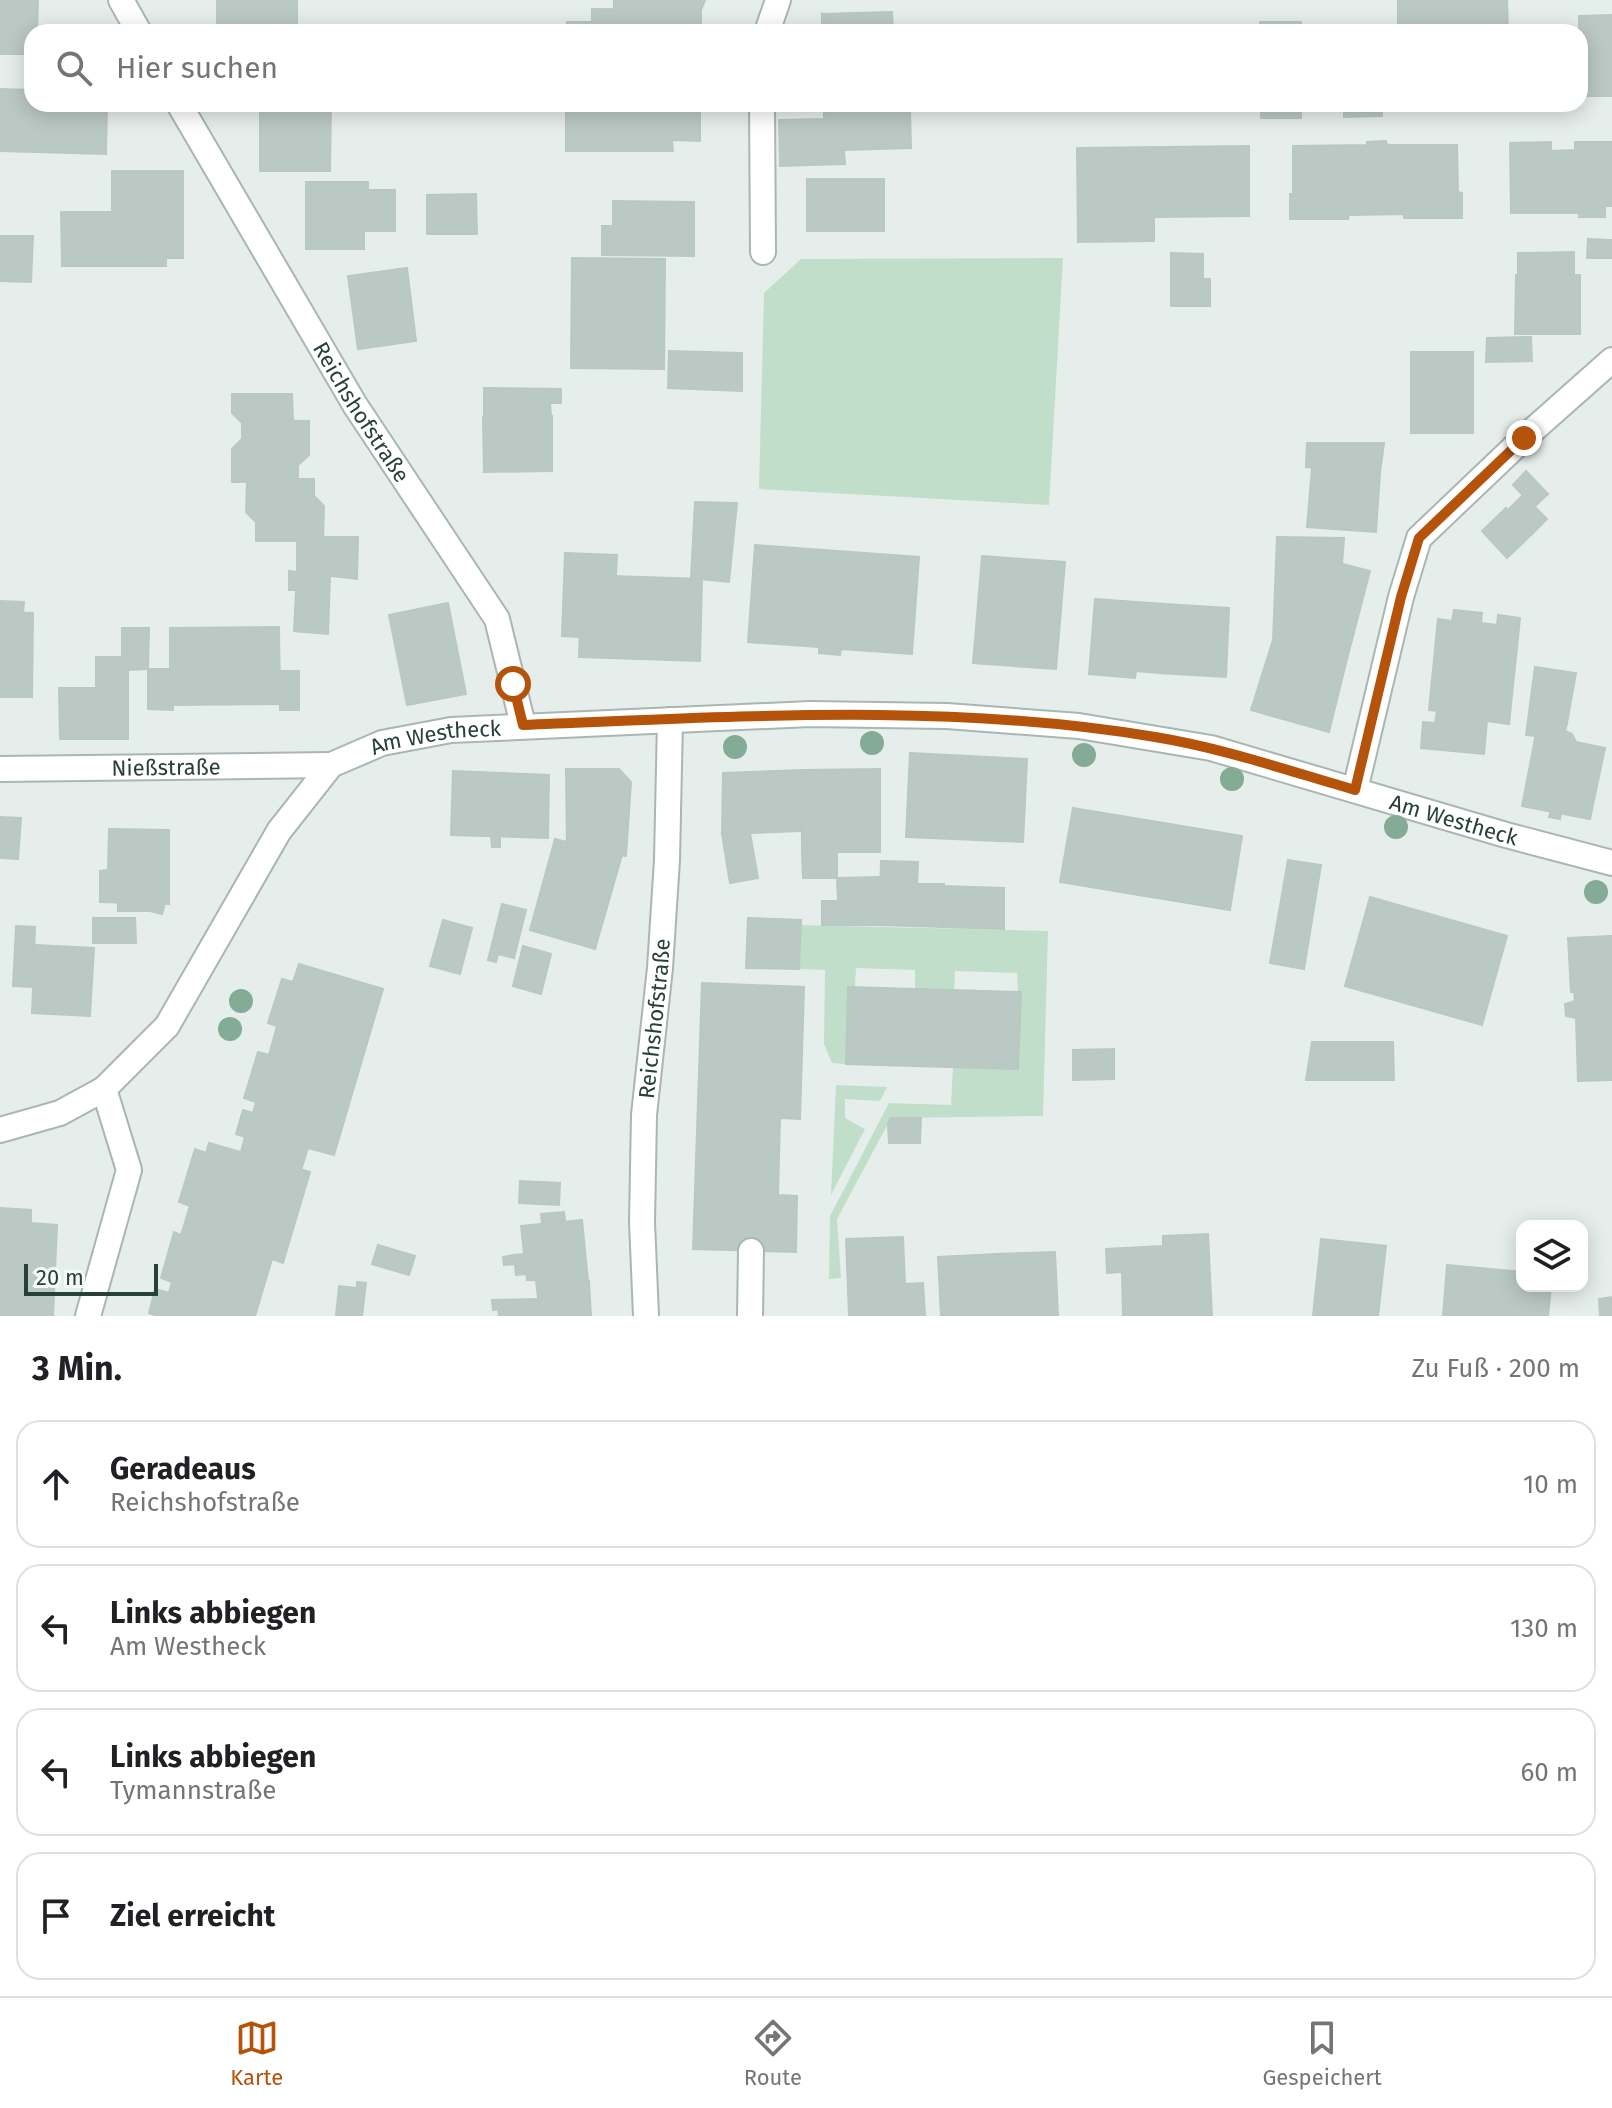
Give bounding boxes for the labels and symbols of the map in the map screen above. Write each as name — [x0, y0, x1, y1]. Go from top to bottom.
street label: Reichshofstraße — [307, 337, 416, 487]
route end — [1506, 420, 1542, 456]
route start — [495, 666, 531, 702]
street label: Am Westheck — [366, 714, 502, 760]
street label: Nießstraße — [111, 753, 221, 781]
street label: Am Westheck — [1387, 788, 1522, 851]
street label: Reichshofstraße — [632, 938, 675, 1100]
scale bar — [24, 1260, 158, 1296]

